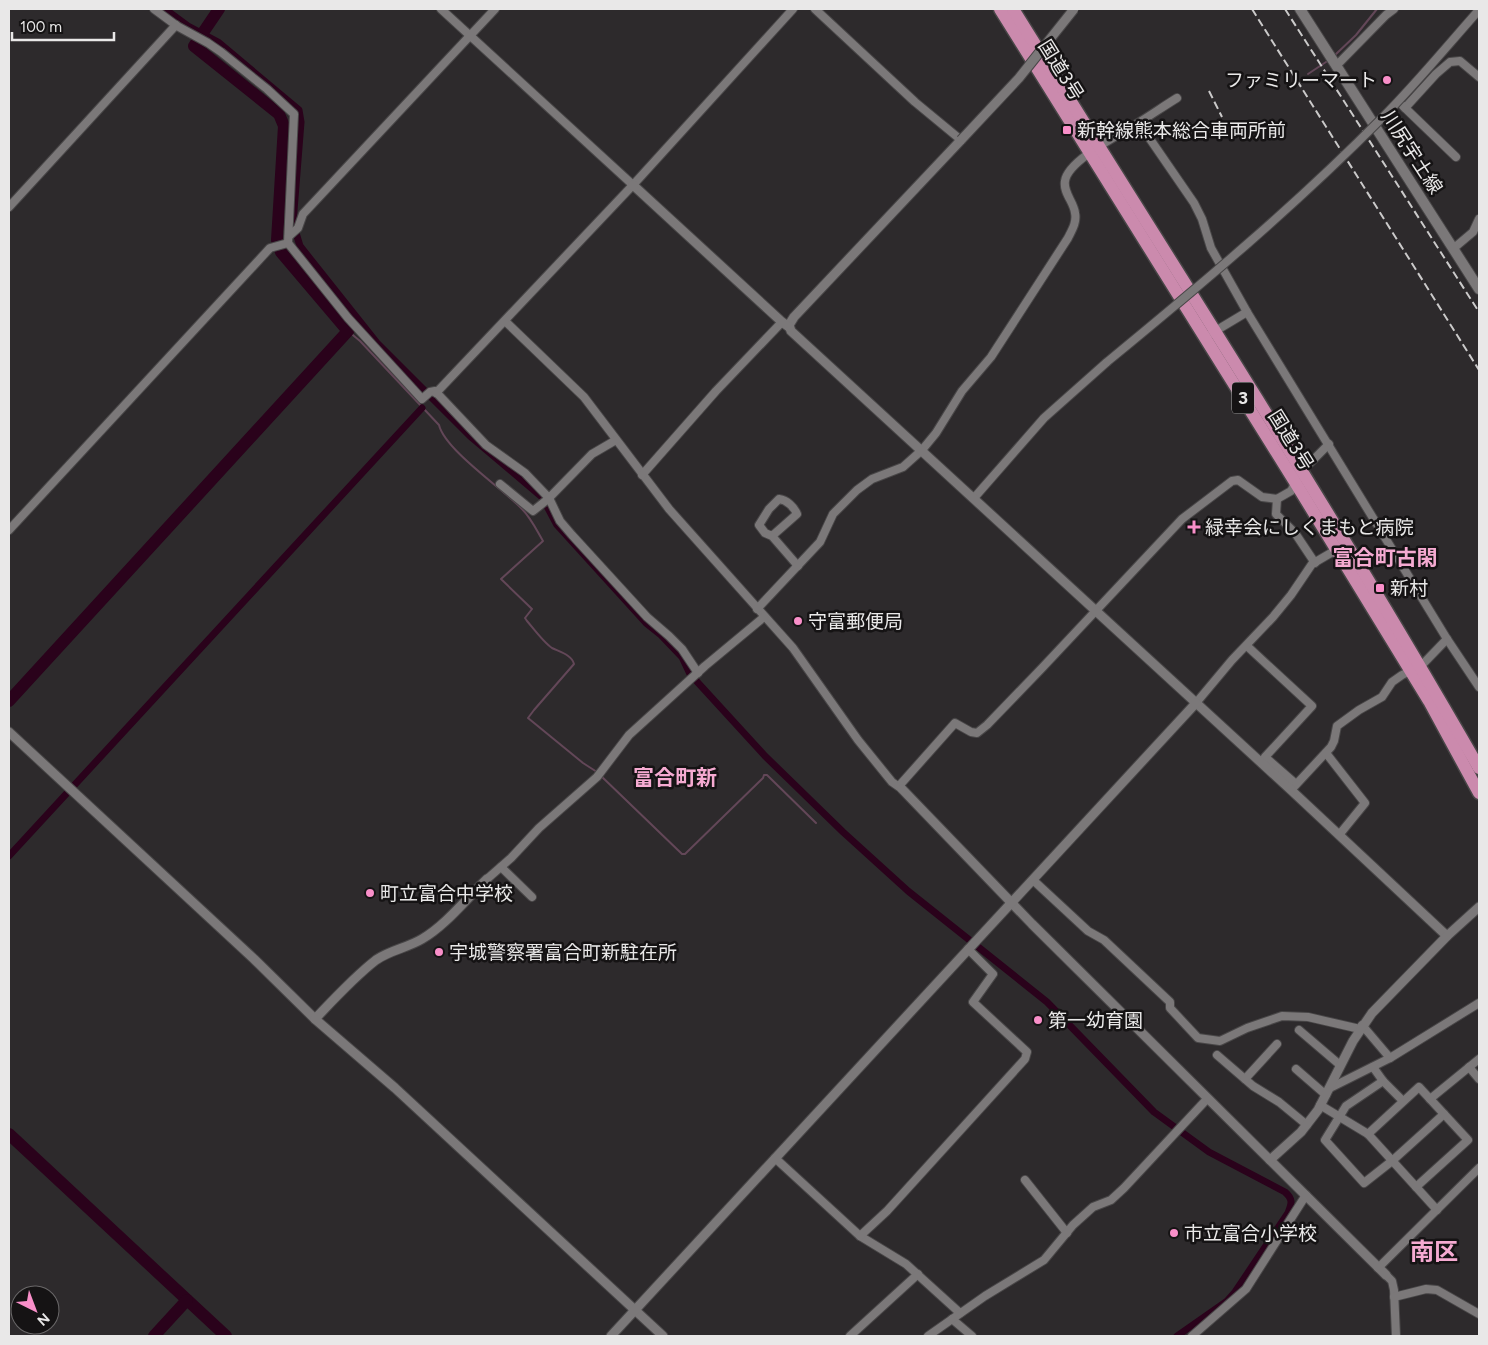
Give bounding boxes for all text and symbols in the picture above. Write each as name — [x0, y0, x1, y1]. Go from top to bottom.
scale bar — [12, 10, 115, 42]
text: 100 m — [20, 18, 62, 36]
street label: 国道3号 — [1033, 35, 1089, 105]
place label: ファミリーマート — [1225, 69, 1377, 92]
marker: ファミリーマート — [1381, 74, 1393, 86]
street label: 川尻宇土線 — [1376, 106, 1448, 198]
place label: 新幹線熊本総合車両所前 — [1077, 119, 1286, 142]
marker: 新幹線熊本総合車両所前 — [1061, 124, 1073, 136]
road number: 3 — [1232, 382, 1254, 413]
street label: 国道3号 — [1263, 405, 1319, 475]
place label: 緑幸会にしくまもと病院 — [1205, 516, 1414, 539]
marker: 緑幸会にしくまもと病院 — [1187, 520, 1201, 534]
district label: 富合町古閑 — [1333, 545, 1438, 570]
place label: 新村 — [1390, 577, 1428, 600]
marker: 新村 — [1374, 582, 1386, 594]
place label: 守富郵便局 — [808, 610, 903, 633]
marker: 守富郵便局 — [792, 615, 804, 627]
district label: 富合町新 — [633, 765, 717, 790]
place label: 町立富合中学校 — [380, 882, 513, 905]
marker: 町立富合中学校 — [364, 887, 376, 899]
place label: 宇城警察署富合町新駐在所 — [449, 941, 677, 964]
marker: 宇城警察署富合町新駐在所 — [433, 946, 445, 958]
place label: 第一幼育園 — [1048, 1009, 1143, 1032]
marker: 第一幼育園 — [1032, 1014, 1044, 1026]
place label: 市立富合小学校 — [1184, 1222, 1317, 1245]
marker: 市立富合小学校 — [1168, 1227, 1180, 1239]
district label: 南区 — [1410, 1237, 1458, 1266]
north arrow — [10, 1285, 60, 1335]
text: N — [34, 1309, 53, 1329]

